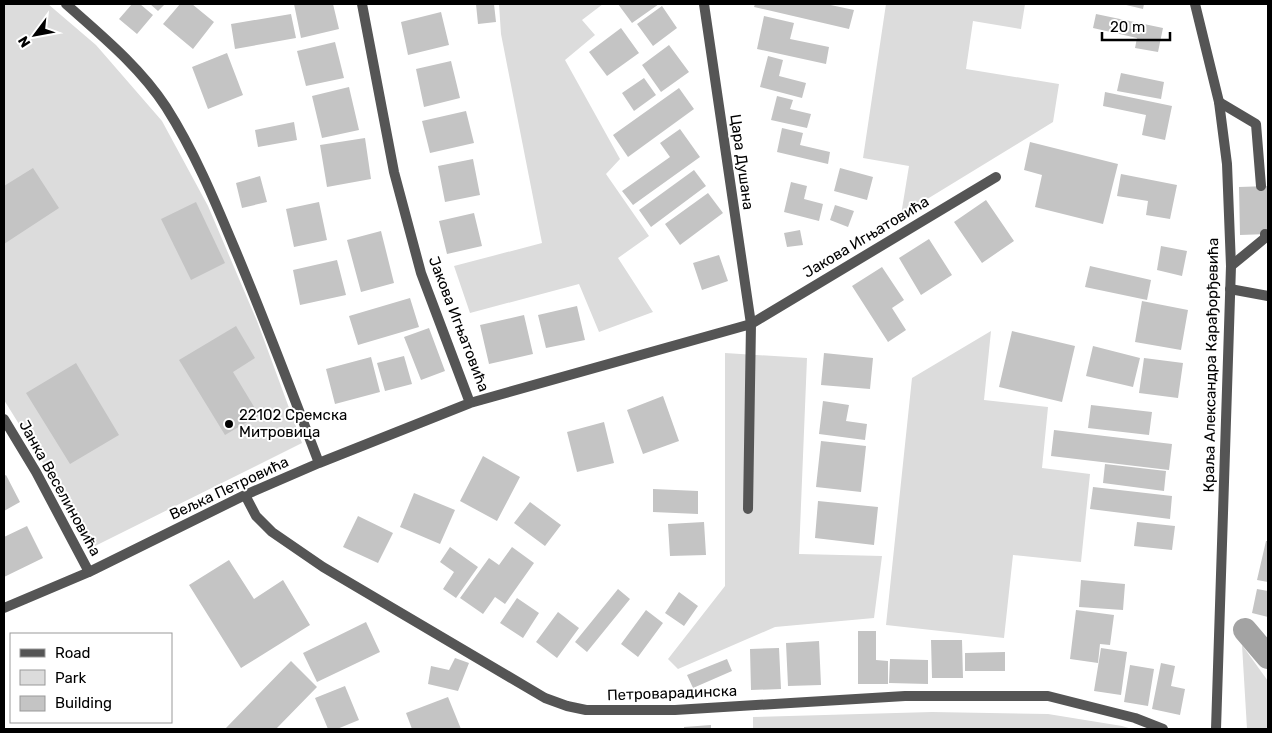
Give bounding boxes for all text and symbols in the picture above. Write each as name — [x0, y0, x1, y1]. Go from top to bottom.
north arrow — [10, 10, 60, 60]
scale bar — [1102, 10, 1170, 42]
text: 20 m — [1110, 18, 1145, 36]
text: N — [15, 33, 34, 50]
street label: Цара Душана — [726, 113, 758, 211]
street label: Јакова Игњатовића — [800, 192, 932, 282]
street label: Краља Александра Карађорђевића — [1200, 237, 1222, 493]
street label: Јакова Игњатовића — [425, 254, 493, 394]
place label: 22102 Сремска Митровица — [239, 406, 347, 441]
street label: Јанка Веселиновића — [15, 417, 105, 559]
marker: 22102 Сремска Митровица — [223, 418, 235, 430]
street label: Вељка Петровића — [167, 452, 291, 524]
legend — [10, 633, 172, 723]
text: Road — [55, 644, 91, 662]
text: Park — [55, 669, 86, 687]
street label: Петроварадинска — [607, 682, 737, 704]
text: Building — [55, 694, 112, 712]

